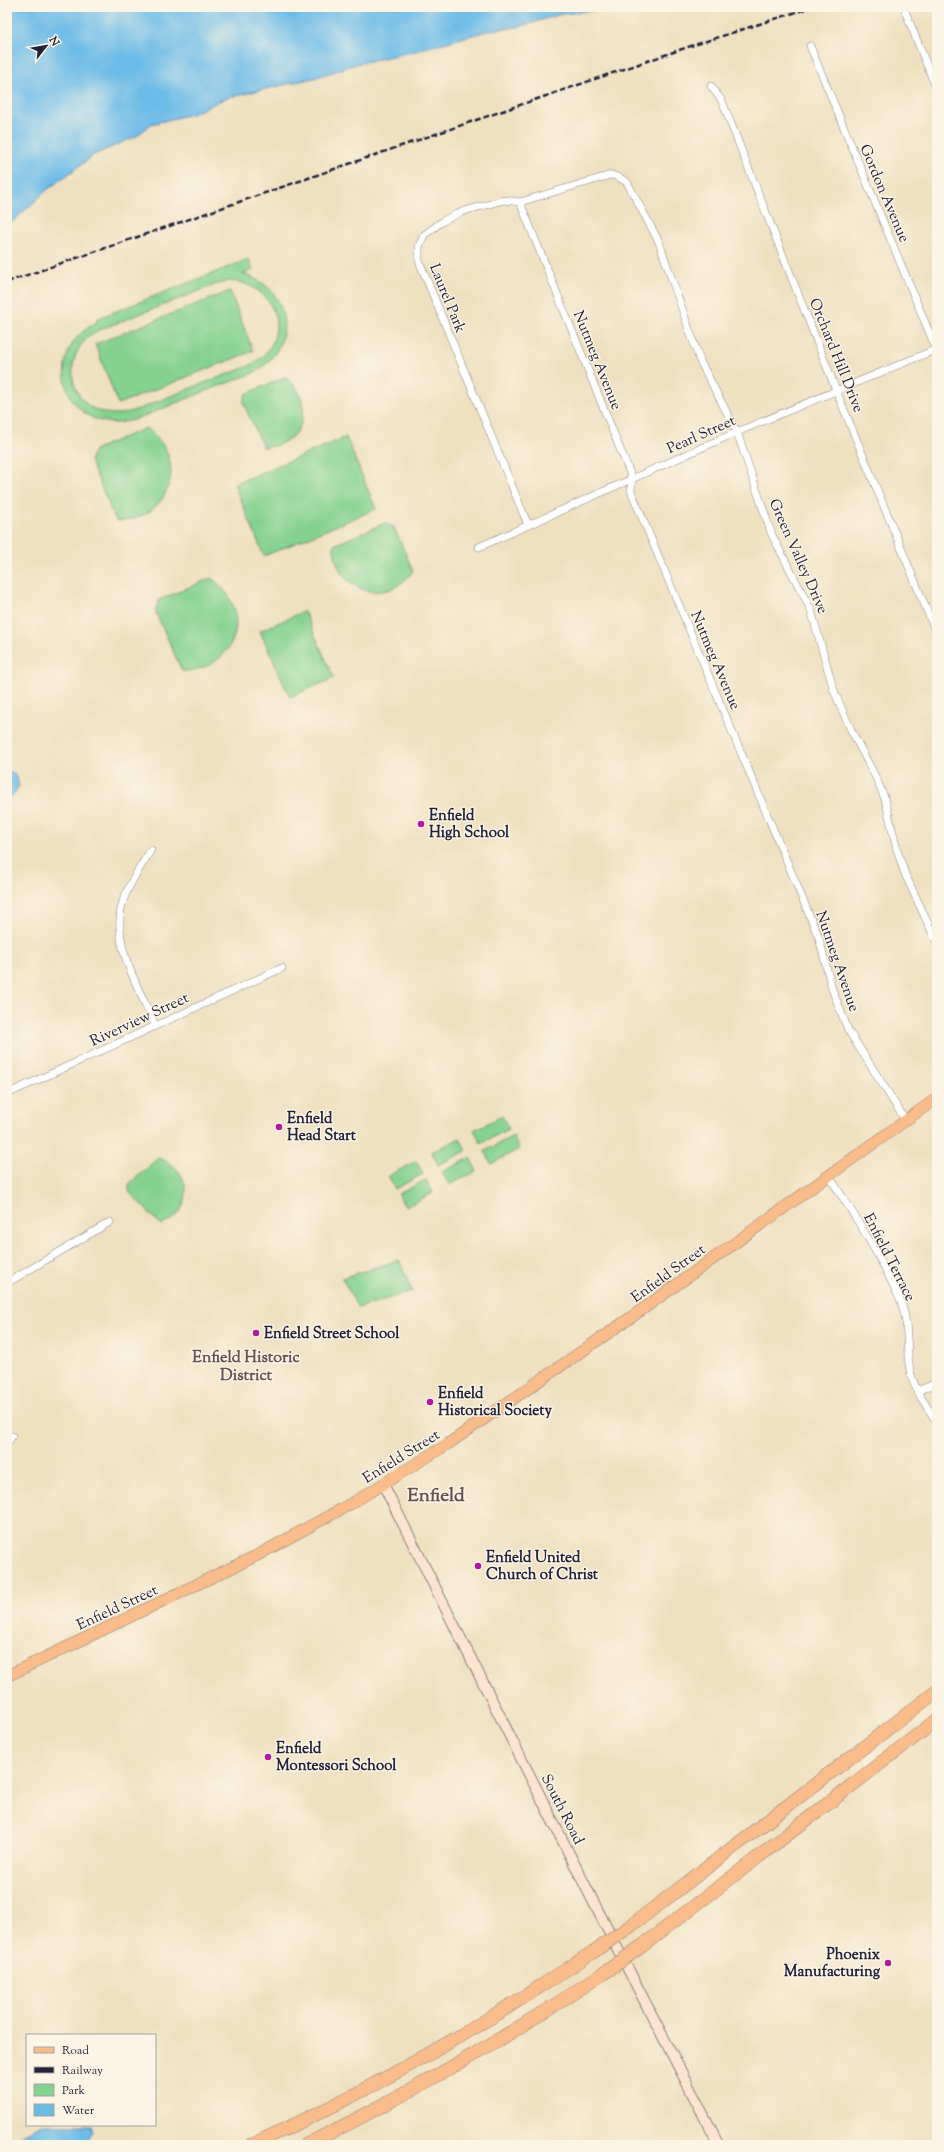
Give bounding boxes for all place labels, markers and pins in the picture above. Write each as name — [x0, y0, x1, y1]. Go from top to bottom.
place label: Enfield High School — [429, 806, 510, 844]
marker: Enfield High School — [416, 819, 426, 829]
place label: Enfield Head Start — [287, 1109, 357, 1147]
marker: Enfield Head Start — [274, 1122, 284, 1132]
place label: Enfield Street School — [264, 1324, 400, 1345]
marker: Enfield Street School — [251, 1328, 261, 1338]
place label: Enfield Historical Society — [438, 1384, 552, 1422]
marker: Enfield Historical Society — [425, 1397, 435, 1407]
place label: Enfield United Church of Christ — [486, 1548, 599, 1586]
marker: Enfield United Church of Christ — [473, 1561, 483, 1571]
place label: Enfield Montessori School — [276, 1739, 397, 1777]
marker: Enfield Montessori School — [263, 1752, 273, 1762]
place label: Phoenix Manufacturing — [784, 1945, 881, 1983]
marker: Phoenix Manufacturing — [883, 1958, 893, 1968]

